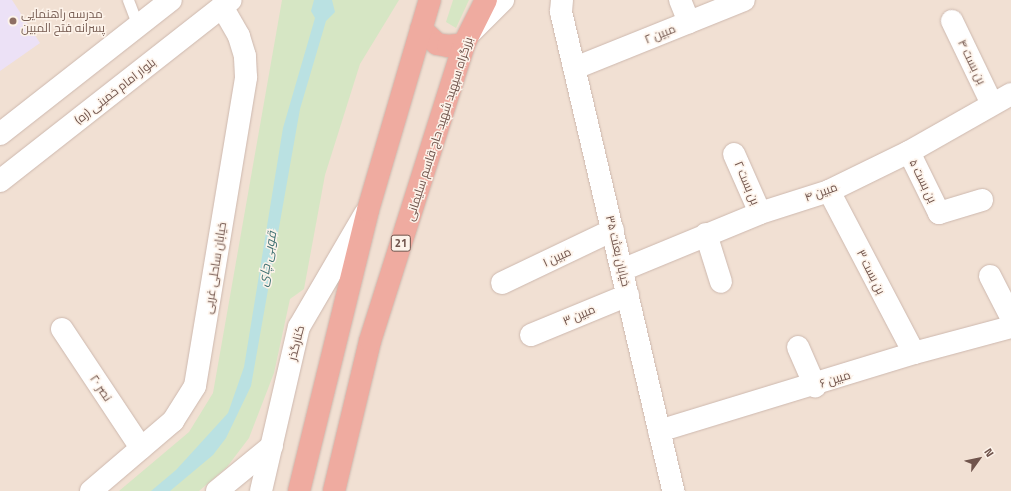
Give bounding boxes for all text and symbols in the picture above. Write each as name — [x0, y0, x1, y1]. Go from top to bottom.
place label: مدرسه راهنمایی پسرانه فتح المبین — [21, 7, 105, 35]
marker: مدرسه راهنمایی پسرانه فتح المبین — [8, 16, 18, 26]
street label: مبین ۲ — [642, 21, 678, 47]
street label: بزرگراه سپهبد شهید حاج قاسم سلیمانی — [402, 35, 476, 223]
street label: بن بست ۴ — [955, 37, 989, 87]
street label: بلوار امام خمینی (ره) — [72, 55, 158, 127]
street label: بن بست ۵ — [906, 157, 940, 205]
street label: بن بست ۲ — [731, 159, 763, 207]
street label: مبین ۴ — [803, 179, 839, 205]
street label: خیابان بعثت ۳۵ — [603, 214, 633, 288]
street label: خیابان ساحلی غربی — [201, 221, 229, 315]
water label: قوبی چای — [254, 230, 280, 288]
road number: 21 — [390, 234, 412, 252]
street label: مبین ۱ — [541, 244, 573, 270]
street label: بن بست ۳ — [854, 247, 888, 297]
street label: مبین ۳ — [561, 302, 597, 328]
street label: کنارگذر — [285, 324, 307, 362]
street label: مبین ۶ — [818, 367, 852, 391]
street label: نصر ۲۰ — [87, 372, 115, 404]
north arrow — [959, 439, 999, 479]
text: N — [980, 445, 998, 460]

